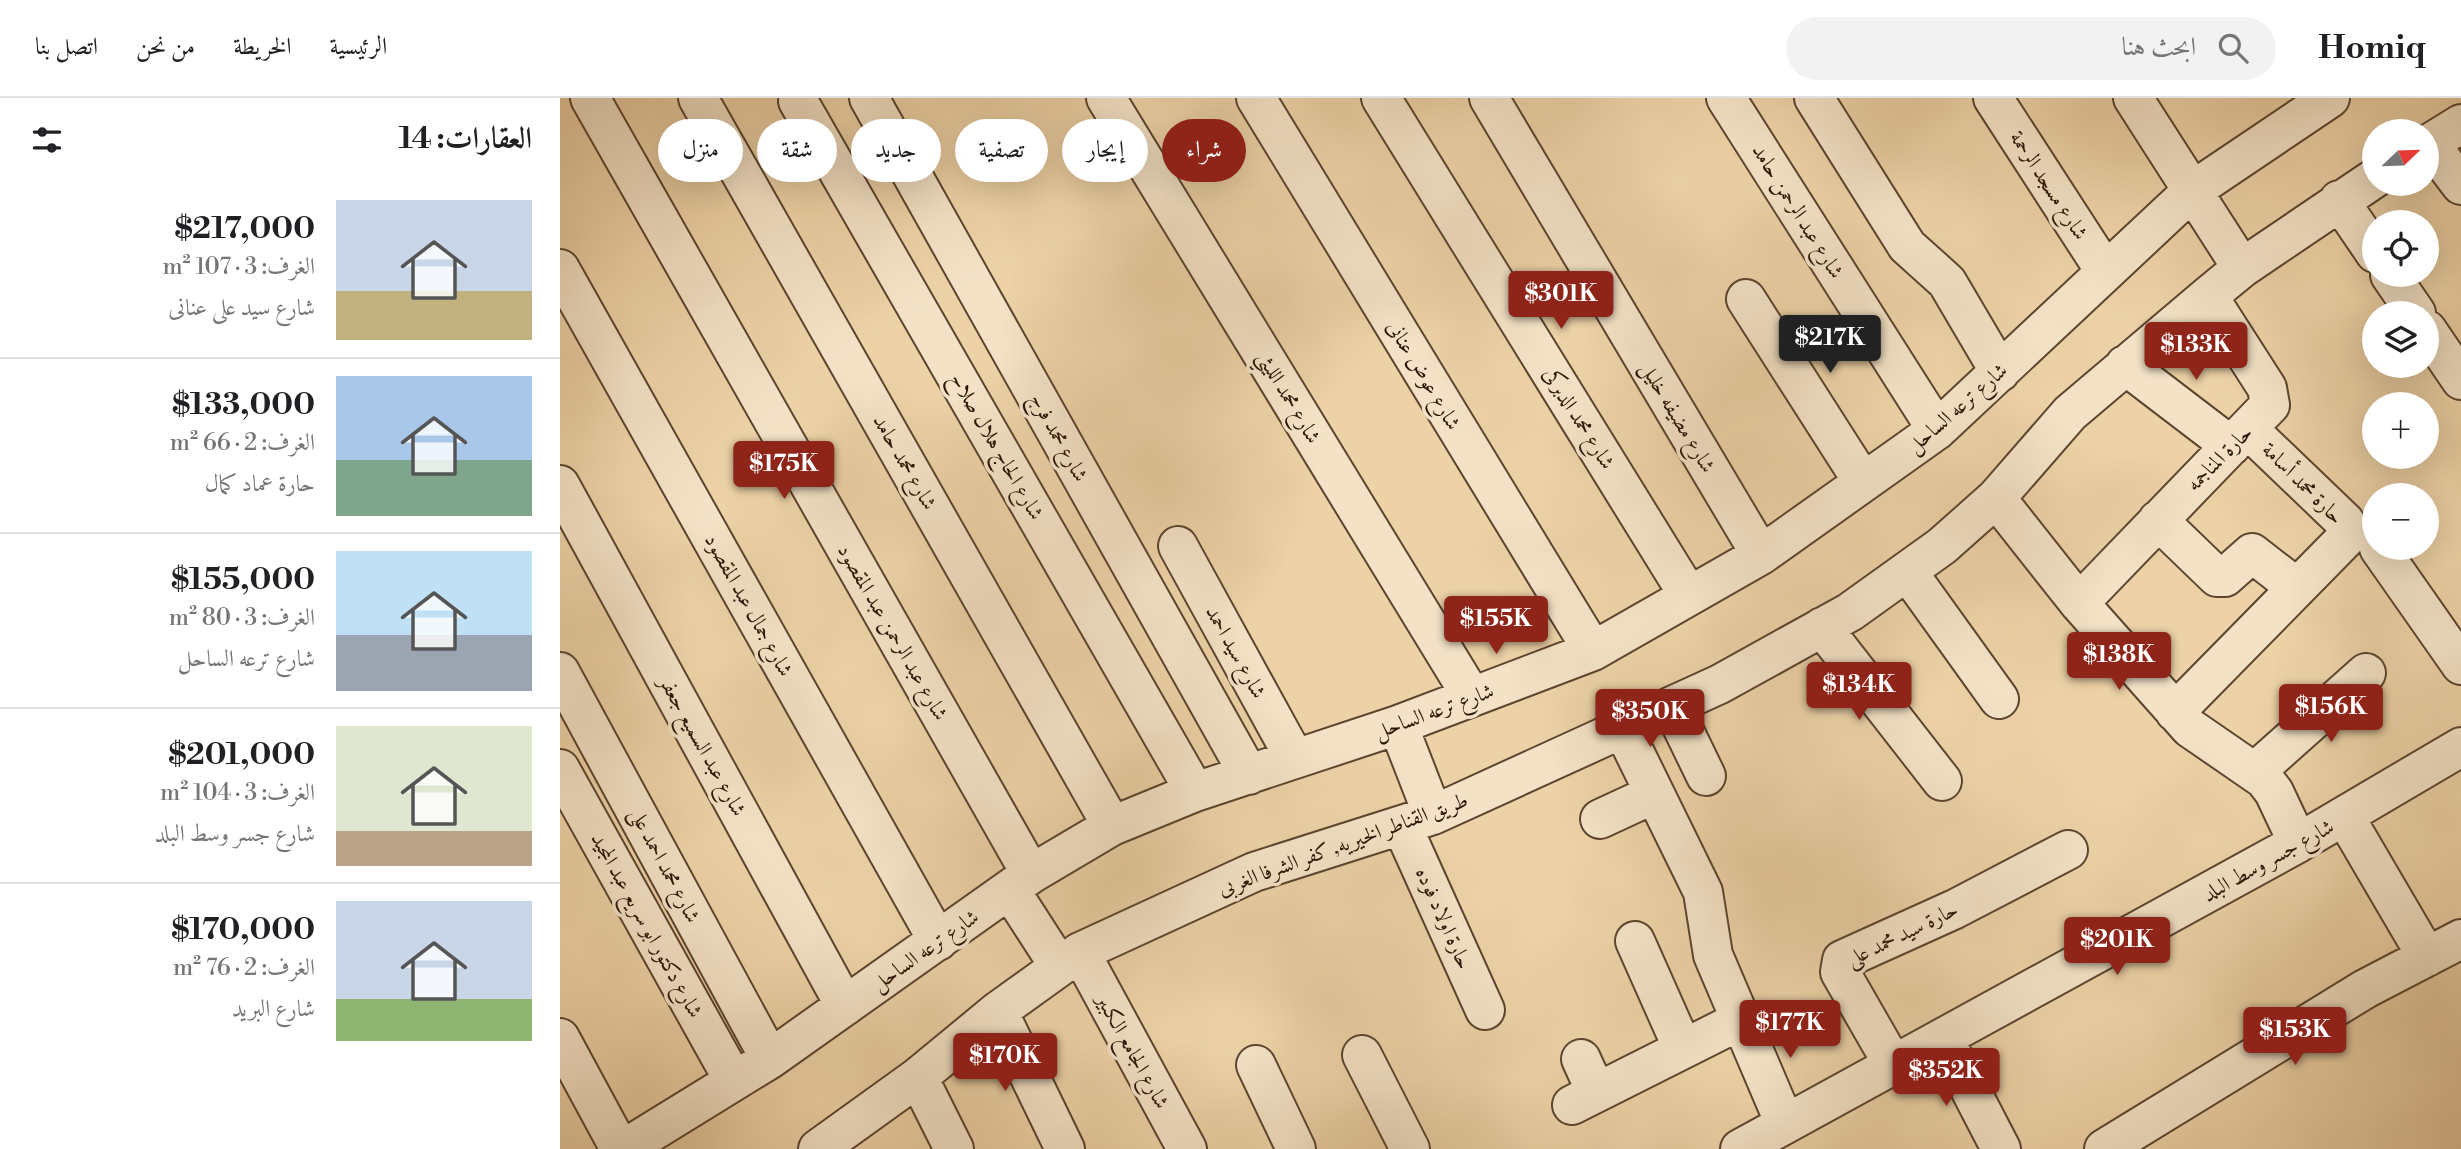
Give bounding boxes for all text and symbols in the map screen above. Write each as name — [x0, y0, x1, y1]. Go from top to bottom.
search box — [1786, 17, 2276, 80]
text: Homiq — [2318, 28, 2426, 69]
icon: search — [2214, 29, 2252, 67]
text: ابحث هنا — [2122, 31, 2196, 63]
text: اتصل بنا — [35, 32, 98, 62]
text: من نحن — [136, 32, 195, 62]
text: الخريطة — [233, 32, 292, 62]
text: الرئيسية — [330, 32, 387, 62]
chip: منزل — [658, 119, 743, 182]
chip: شقة — [757, 119, 837, 182]
chip: جديد — [851, 119, 941, 182]
chip: تصفية — [955, 119, 1048, 182]
chip: إيجار — [1062, 119, 1148, 182]
chip: شراء — [1162, 119, 1246, 182]
north arrow — [2362, 119, 2440, 196]
map controls — [2362, 119, 2439, 560]
text: العقارات: 14 — [399, 120, 532, 158]
icon: filters — [28, 121, 66, 159]
street label: شارع مسجد الرحمة — [2000, 126, 2093, 247]
street label: شارع عبد الرحمن حامد — [1742, 140, 1849, 286]
text: $217,000 — [174, 210, 315, 248]
button: locate — [2362, 210, 2439, 287]
icon: home — [392, 228, 476, 312]
text: الغرف: 3 · 107 m² — [162, 253, 315, 281]
pin: $301K — [1512, 272, 1610, 331]
text: $301K — [1524, 280, 1598, 308]
text: شارع سيد على عنانى — [168, 294, 315, 322]
button: layers — [2362, 301, 2439, 378]
street label: شارع عوض عنانى — [1377, 316, 1466, 437]
pin: $217K — [1781, 316, 1879, 375]
pin: $133K — [2147, 322, 2245, 382]
text: $217K — [1795, 324, 1865, 352]
text: $133K — [2160, 331, 2232, 359]
street label: شارع محمد الليثي — [1245, 347, 1326, 452]
street label: شارع مضيفه خليل — [1630, 357, 1720, 480]
street label: شارع ترعه الساحل — [1902, 358, 2016, 463]
street label: شارع محمد الدبركى — [1533, 362, 1621, 477]
street label: شارع الحاج هلال صلاح — [939, 368, 1049, 527]
text: $133,000 — [172, 386, 315, 424]
street label: شارع محمد فرج — [1019, 388, 1093, 489]
button: + — [2362, 392, 2439, 469]
icon: home — [392, 404, 476, 488]
street label: شارع محمد حامد — [863, 410, 942, 517]
street label: حارة المناجمه — [2181, 420, 2258, 497]
text: الغرف: 2 · 66 m² — [170, 429, 315, 457]
street label: حارة محمد أسامة — [2256, 435, 2351, 530]
pin: $175K — [735, 442, 833, 501]
text: $175K — [749, 450, 819, 478]
text: حارة عماد كمال — [205, 470, 315, 498]
button: − — [2362, 483, 2439, 560]
street label: شارع جمال عبد المقصود — [695, 530, 798, 683]
street label: شارع عبد الرحمن عبد المقصود — [828, 540, 953, 727]
text: $155,000 — [171, 561, 315, 599]
icon: home — [392, 579, 476, 663]
pin: $155K — [1447, 596, 1545, 656]
street label: شارع سيد احمد — [1196, 602, 1271, 705]
text: الغرف: 3 · 80 m² — [169, 604, 315, 632]
text: $155K — [1460, 605, 1532, 633]
pin: $138K — [2070, 632, 2168, 692]
text: $138K — [2083, 641, 2155, 669]
text: شارع ترعه الساحل — [178, 645, 315, 673]
pin: $134K — [1810, 662, 1908, 722]
street label: شارع عبد السميع جعفر — [647, 670, 751, 824]
text: $134K — [1823, 671, 1895, 699]
street label: شارع ترعه الساحل — [1371, 678, 1499, 749]
pin: $156K — [2282, 684, 2380, 744]
pin: $350K — [1601, 690, 1699, 749]
text: $156K — [2295, 693, 2367, 721]
text: $350K — [1611, 698, 1689, 726]
text: $201,000 — [168, 736, 315, 774]
icon: home — [392, 754, 476, 838]
text: الغرف: 3 · 104 m² — [160, 779, 315, 807]
street label: طريق القناطر الخيريه, كفر الشرفا الغربى — [1215, 788, 1472, 903]
street label: شارع محمد احمد على — [619, 803, 705, 929]
street label: شارع جسر وسط البلد — [2198, 814, 2341, 911]
text: شارع جسر وسط البلد — [155, 820, 315, 848]
street label: شارع دكتور ابو سريع عبد المجيد — [580, 828, 708, 1025]
street label: حارة اولاد فوده — [1409, 863, 1477, 973]
street label: حارة سيد محمد على — [1842, 897, 1963, 975]
street label: شارع ترعه الساحل — [867, 904, 987, 1001]
text: $170,000 — [171, 911, 315, 949]
pin: $201K — [2068, 918, 2166, 977]
text: $201K — [2080, 926, 2154, 954]
icon: home — [392, 929, 476, 1013]
text: الغرف: 2 · 76 m² — [173, 954, 315, 982]
street label: شارع الجامع الكبير — [1085, 988, 1174, 1116]
text: شارع البريد — [232, 995, 315, 1023]
pin: $177K — [1741, 1000, 1839, 1060]
pin: $153K — [2246, 1007, 2344, 1067]
text: $177K — [1756, 1009, 1824, 1037]
text: $153K — [2259, 1016, 2331, 1044]
pin: $170K — [956, 1034, 1054, 1093]
text: $170K — [969, 1042, 1041, 1070]
pin: $352K — [1897, 1048, 1995, 1108]
text: $352K — [1909, 1057, 1983, 1085]

